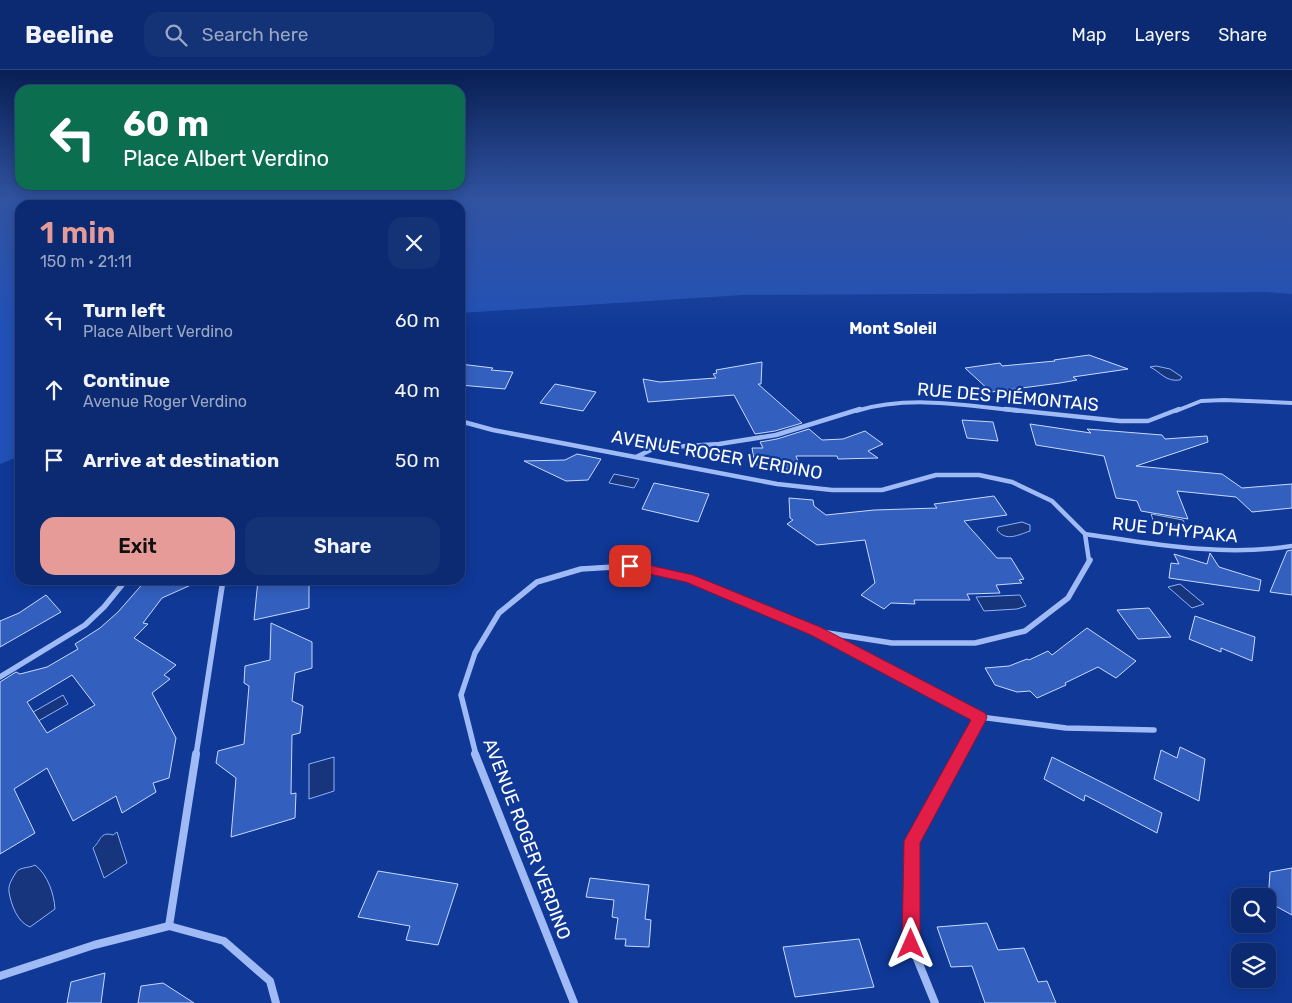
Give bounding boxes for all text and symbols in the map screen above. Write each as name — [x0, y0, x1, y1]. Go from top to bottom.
search box — [144, 12, 494, 57]
text: Beeline — [25, 21, 114, 49]
icon: search — [162, 21, 190, 49]
text: Search here — [202, 23, 308, 46]
text: Map — [1072, 24, 1107, 46]
text: Layers — [1135, 24, 1190, 46]
text: Share — [1218, 24, 1267, 46]
text: 60 m — [123, 103, 209, 145]
icon: left — [40, 105, 105, 170]
text: Place Albert Verdino — [123, 145, 329, 172]
text: 1 min — [40, 215, 115, 251]
button: close — [388, 217, 440, 269]
text: 150 m · 21:11 — [40, 252, 132, 271]
text: Turn left — [83, 299, 165, 322]
icon: left — [40, 306, 68, 334]
text: 60 m — [395, 309, 440, 332]
district label: Mont Soleil — [849, 319, 937, 338]
text: Place Albert Verdino — [83, 322, 233, 341]
text: Continue — [83, 369, 170, 392]
icon: ahead — [40, 376, 68, 404]
street label: RUE DES PIÉMONTAIS — [916, 378, 1100, 416]
text: 40 m — [395, 379, 440, 402]
text: Avenue Roger Verdino — [83, 392, 247, 411]
street label: AVENUE ROGER VERDINO — [610, 426, 824, 484]
icon: arrive — [40, 446, 68, 474]
text: Arrive at destination — [83, 449, 279, 472]
text: 50 m — [395, 449, 440, 472]
street label: RUE D'HYPAKA — [1111, 512, 1239, 548]
button: Exit — [40, 517, 235, 575]
button: Share — [245, 517, 440, 575]
pin — [609, 545, 651, 587]
icon: arrive — [616, 552, 644, 580]
street label: AVENUE ROGER VERDINO — [478, 735, 576, 943]
map controls — [1231, 888, 1276, 988]
button: search — [1231, 888, 1276, 933]
position arrow — [884, 917, 936, 969]
button: layers — [1231, 943, 1276, 988]

